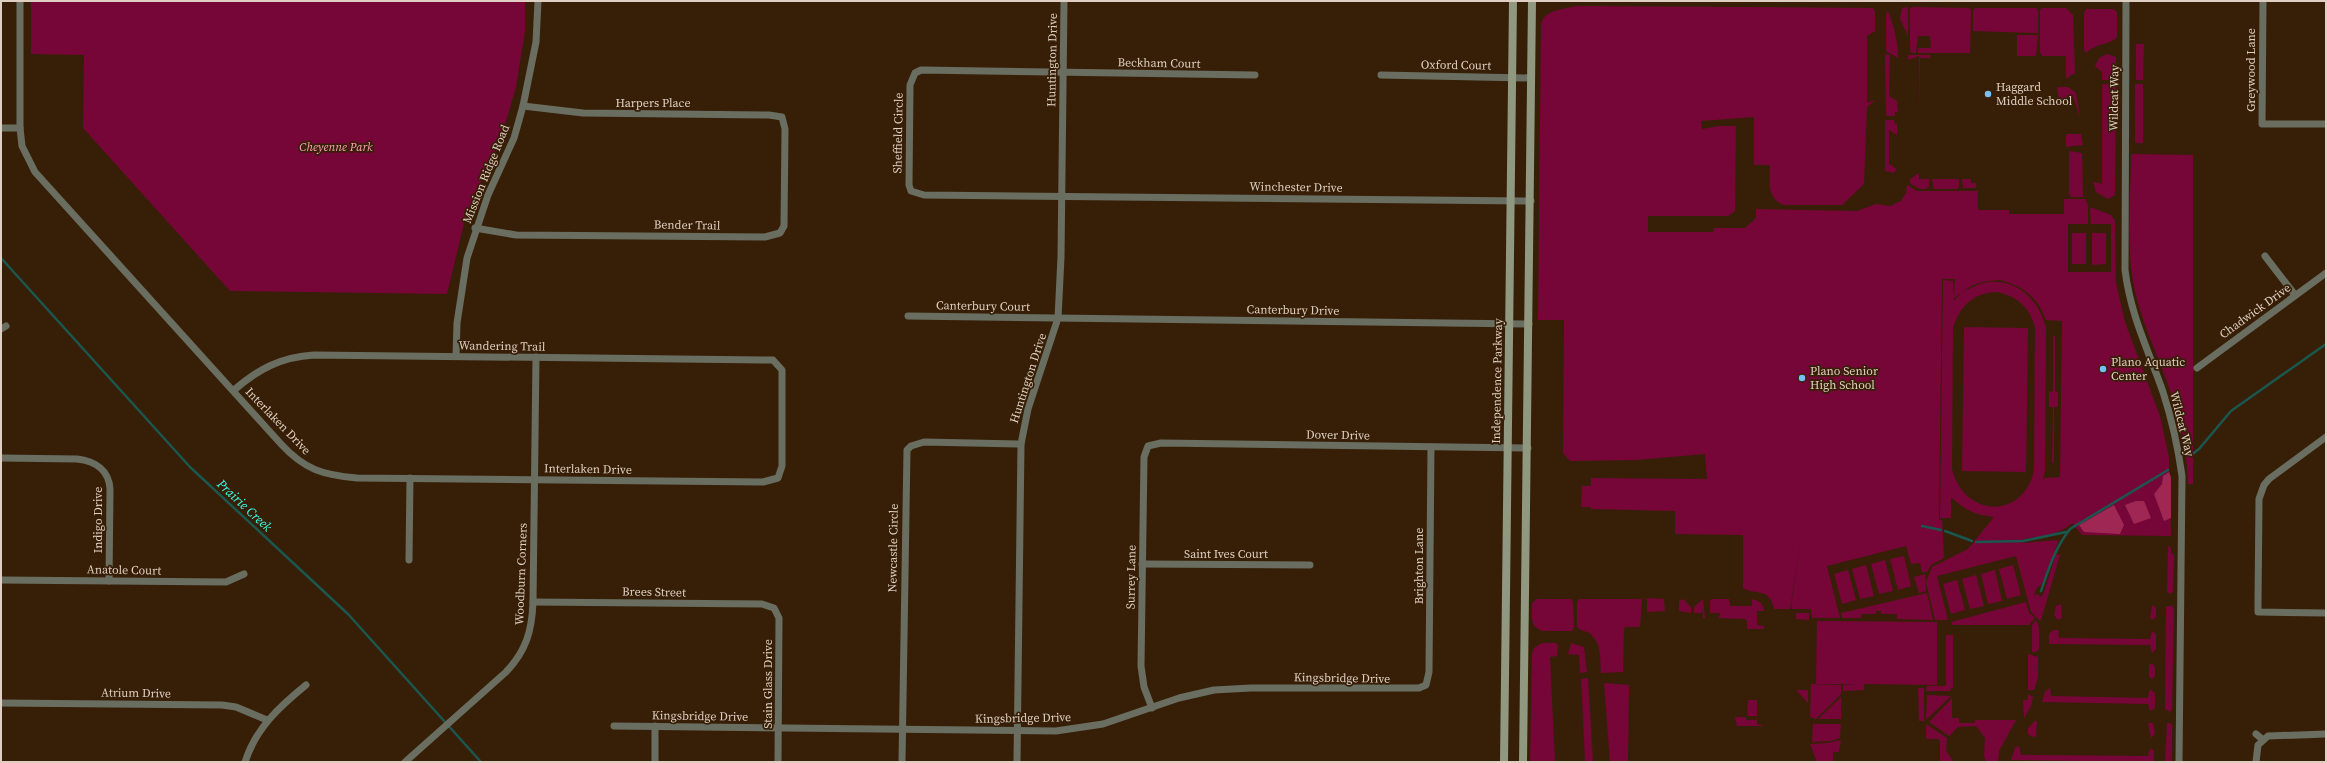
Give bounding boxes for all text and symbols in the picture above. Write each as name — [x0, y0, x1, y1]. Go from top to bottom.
street label: Huntington Drive — [1043, 13, 1061, 107]
street label: Greywood Lane — [2243, 28, 2259, 112]
street label: Beckham Court — [1117, 54, 1201, 72]
street label: Oxford Court — [1421, 56, 1491, 74]
street label: Wildcat Way — [2105, 64, 2123, 131]
place label: Haggard Middle School — [1996, 79, 2073, 109]
marker: Haggard Middle School — [1983, 89, 1993, 99]
street label: Sheffield Circle — [889, 92, 907, 174]
street label: Harpers Place — [615, 95, 691, 111]
street label: Mission Ridge Road — [459, 122, 513, 226]
park label: Cheyenne Park — [299, 139, 373, 155]
street label: Winchester Drive — [1249, 178, 1343, 196]
street label: Bender Trail — [654, 216, 721, 234]
street label: Chadwick Drive — [2216, 280, 2294, 342]
street label: Canterbury Court — [936, 297, 1030, 315]
street label: Canterbury Drive — [1247, 301, 1339, 319]
street label: Independence Parkway — [1488, 317, 1506, 444]
street label: Huntington Drive — [1006, 331, 1050, 425]
street label: Wandering Trail — [458, 337, 546, 355]
place label: Plano Aquatic Center — [2111, 354, 2185, 384]
place label: Plano Senior High School — [1810, 363, 1878, 393]
marker: Plano Aquatic Center — [2098, 364, 2108, 374]
marker: Plano Senior High School — [1797, 373, 1807, 383]
street label: Interlaken Drive — [242, 384, 314, 458]
street label: Wildcat Way — [2166, 390, 2198, 459]
street label: Dover Drive — [1306, 426, 1370, 444]
street label: Interlaken Drive — [544, 460, 632, 478]
water label: Prairie Creek — [213, 475, 276, 536]
street label: Indigo Drive — [90, 487, 106, 553]
street label: Newcastle Circle — [884, 504, 902, 592]
street label: Woodburn Corners — [511, 523, 531, 625]
street label: Brighton Lane — [1411, 528, 1427, 604]
street label: Surrey Lane — [1122, 545, 1140, 609]
street label: Saint Ives Court — [1184, 546, 1268, 562]
street label: Anatole Court — [87, 561, 161, 579]
street label: Brees Street — [622, 583, 686, 601]
street label: Stain Glass Drive — [760, 639, 776, 729]
street label: Kingsbridge Drive — [1294, 669, 1390, 687]
street label: Atrium Drive — [101, 684, 171, 702]
street label: Kingsbridge Drive — [652, 707, 748, 725]
street label: Kingsbridge Drive — [975, 709, 1071, 727]

